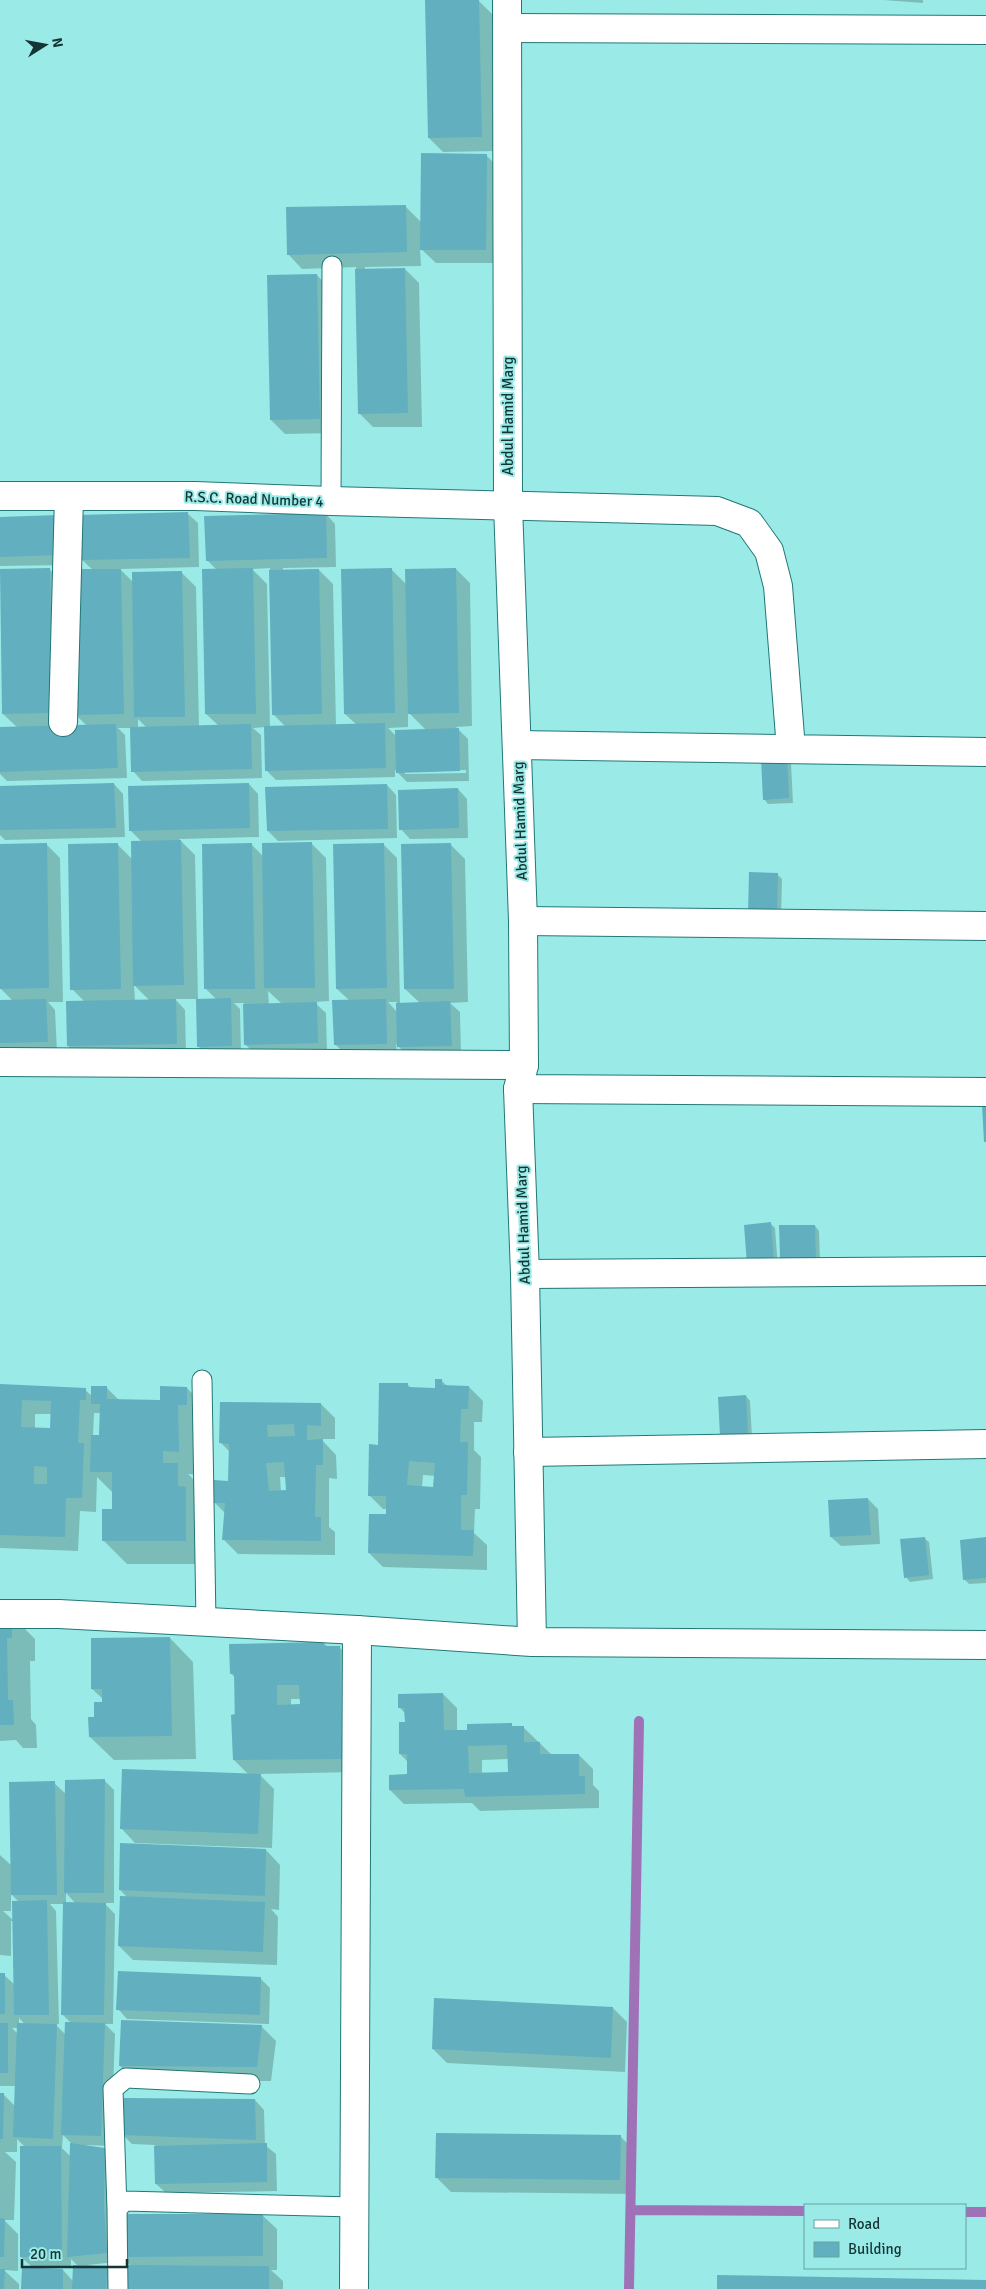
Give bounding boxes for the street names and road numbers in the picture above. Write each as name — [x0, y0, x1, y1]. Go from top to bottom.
street label: Abdul Hamid Marg — [499, 356, 517, 475]
street label: R.S.C. Road Number 4 — [184, 488, 324, 510]
street label: Abdul Hamid Marg — [509, 761, 531, 881]
street label: Abdul Hamid Marg — [512, 1165, 534, 1285]

